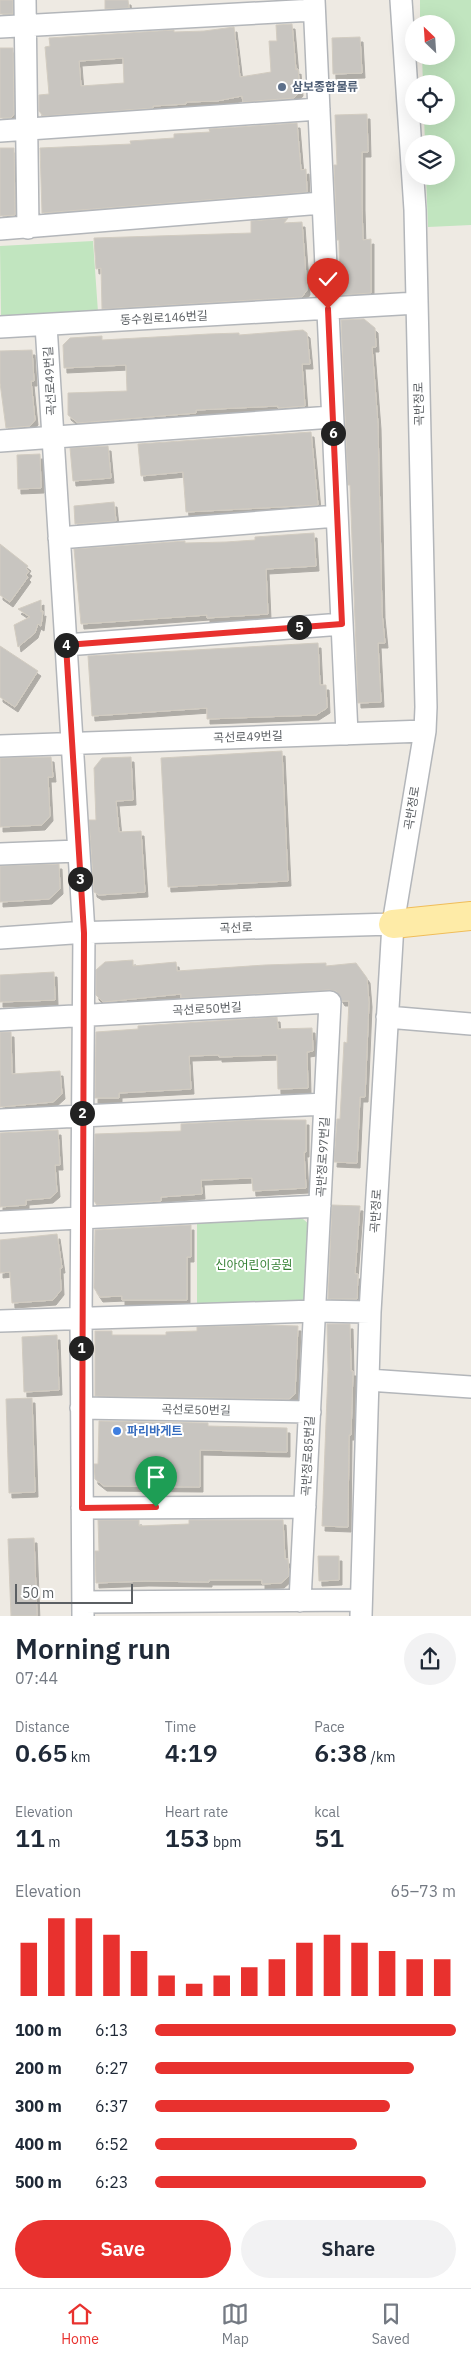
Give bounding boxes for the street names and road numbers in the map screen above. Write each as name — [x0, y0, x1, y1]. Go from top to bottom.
street label: 동수원로146번길 — [120, 308, 208, 327]
street label: 곡선로49번길 — [40, 346, 59, 416]
street label: 곡반정로 — [411, 382, 426, 426]
street label: 곡선로49번길 — [213, 728, 283, 745]
street label: 곡반정로 — [401, 785, 422, 831]
street label: 곡선로 — [219, 919, 253, 936]
street label: 곡선로50번길 — [172, 999, 242, 1018]
street label: 곡반정로97번길 — [313, 1116, 332, 1198]
street label: 곡반정로 — [367, 1189, 384, 1233]
street label: 곡선로50번길 — [161, 1401, 231, 1418]
street label: 곡반정로85번길 — [298, 1415, 317, 1497]

